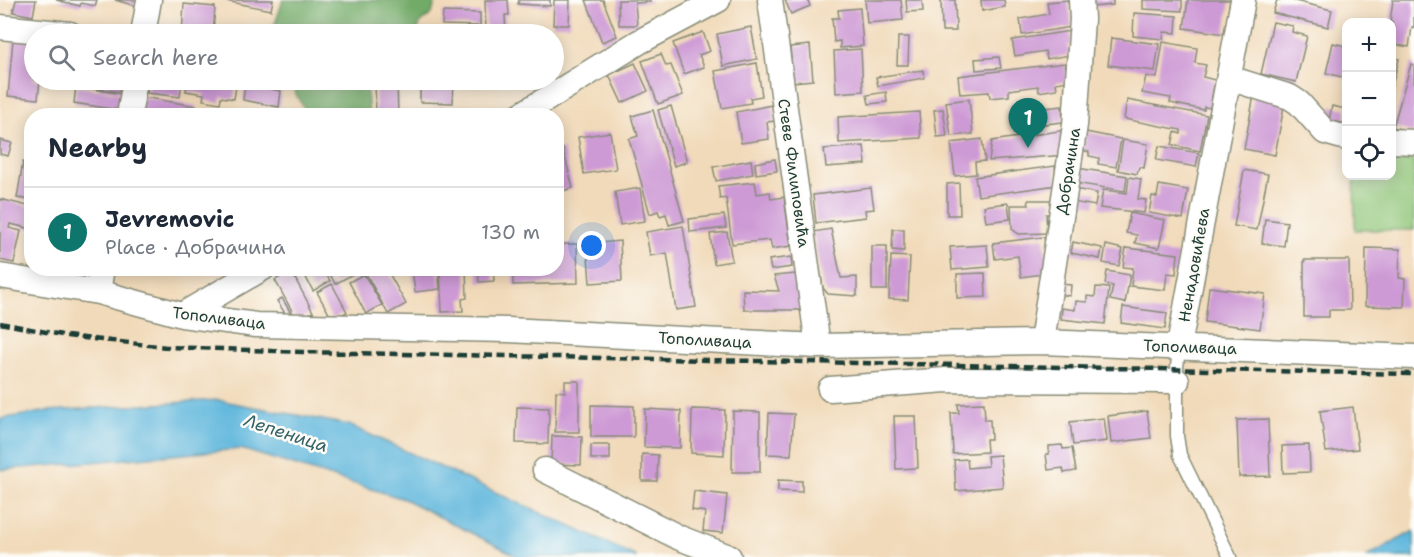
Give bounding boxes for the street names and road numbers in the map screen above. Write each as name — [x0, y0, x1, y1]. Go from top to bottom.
street label: Стеве Филиповића — [773, 97, 815, 249]
street label: Добрачина — [1051, 126, 1085, 216]
street label: Ненадовићева — [1174, 206, 1214, 324]
street label: Тополиваца — [171, 302, 267, 334]
street label: Тополиваца — [658, 327, 752, 353]
street label: Тополиваца — [1143, 335, 1237, 359]

